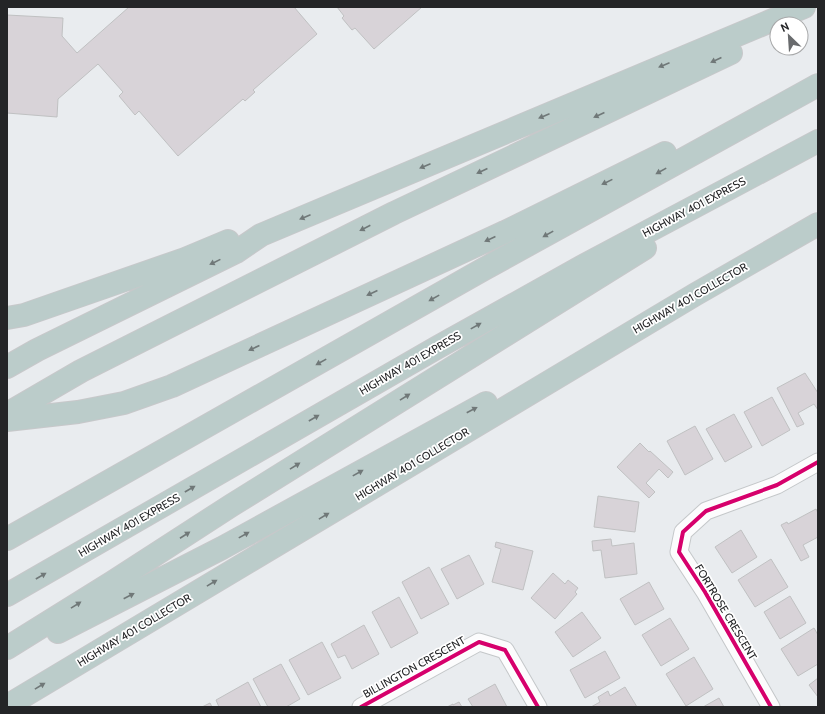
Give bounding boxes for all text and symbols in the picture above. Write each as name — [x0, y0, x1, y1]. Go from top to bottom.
north arrow — [769, 16, 809, 56]
text: N — [778, 19, 791, 35]
one-way arrow — [711, 57, 722, 63]
one-way arrow — [658, 63, 670, 69]
one-way arrow — [593, 112, 605, 118]
one-way arrow — [539, 113, 550, 119]
one-way arrow — [418, 164, 430, 170]
one-way arrow — [476, 168, 487, 174]
one-way arrow — [655, 168, 667, 175]
street label: HIGHWAY 401 EXPRESS — [640, 174, 749, 240]
one-way arrow — [601, 179, 612, 185]
one-way arrow — [298, 214, 310, 220]
one-way arrow — [359, 224, 370, 231]
one-way arrow — [542, 231, 553, 238]
one-way arrow — [484, 236, 495, 242]
one-way arrow — [210, 259, 221, 265]
street label: HIGHWAY 401 COLLECTOR — [630, 259, 750, 337]
one-way arrow — [366, 290, 377, 296]
one-way arrow — [428, 294, 440, 301]
one-way arrow — [470, 322, 482, 329]
street label: HIGHWAY 401 EXPRESS — [357, 328, 464, 398]
one-way arrow — [248, 345, 259, 351]
one-way arrow — [315, 358, 327, 365]
one-way arrow — [400, 393, 410, 401]
one-way arrow — [466, 407, 478, 414]
one-way arrow — [309, 414, 320, 421]
street label: HIGHWAY 401 COLLECTOR — [353, 424, 472, 504]
one-way arrow — [289, 462, 301, 469]
one-way arrow — [352, 469, 364, 476]
one-way arrow — [184, 486, 196, 493]
street label: HIGHWAY 401 EXPRESS — [76, 490, 183, 560]
one-way arrow — [318, 513, 330, 520]
one-way arrow — [180, 532, 191, 539]
one-way arrow — [238, 532, 250, 539]
street label: FORTROSE CRESCENT — [692, 562, 760, 662]
one-way arrow — [35, 572, 47, 579]
one-way arrow — [207, 579, 217, 587]
street label: HIGHWAY 401 COLLECTOR — [75, 590, 194, 670]
one-way arrow — [123, 592, 135, 599]
one-way arrow — [70, 602, 82, 609]
street label: BILLINGTON CRESCENT — [360, 633, 468, 701]
one-way arrow — [34, 682, 46, 689]

